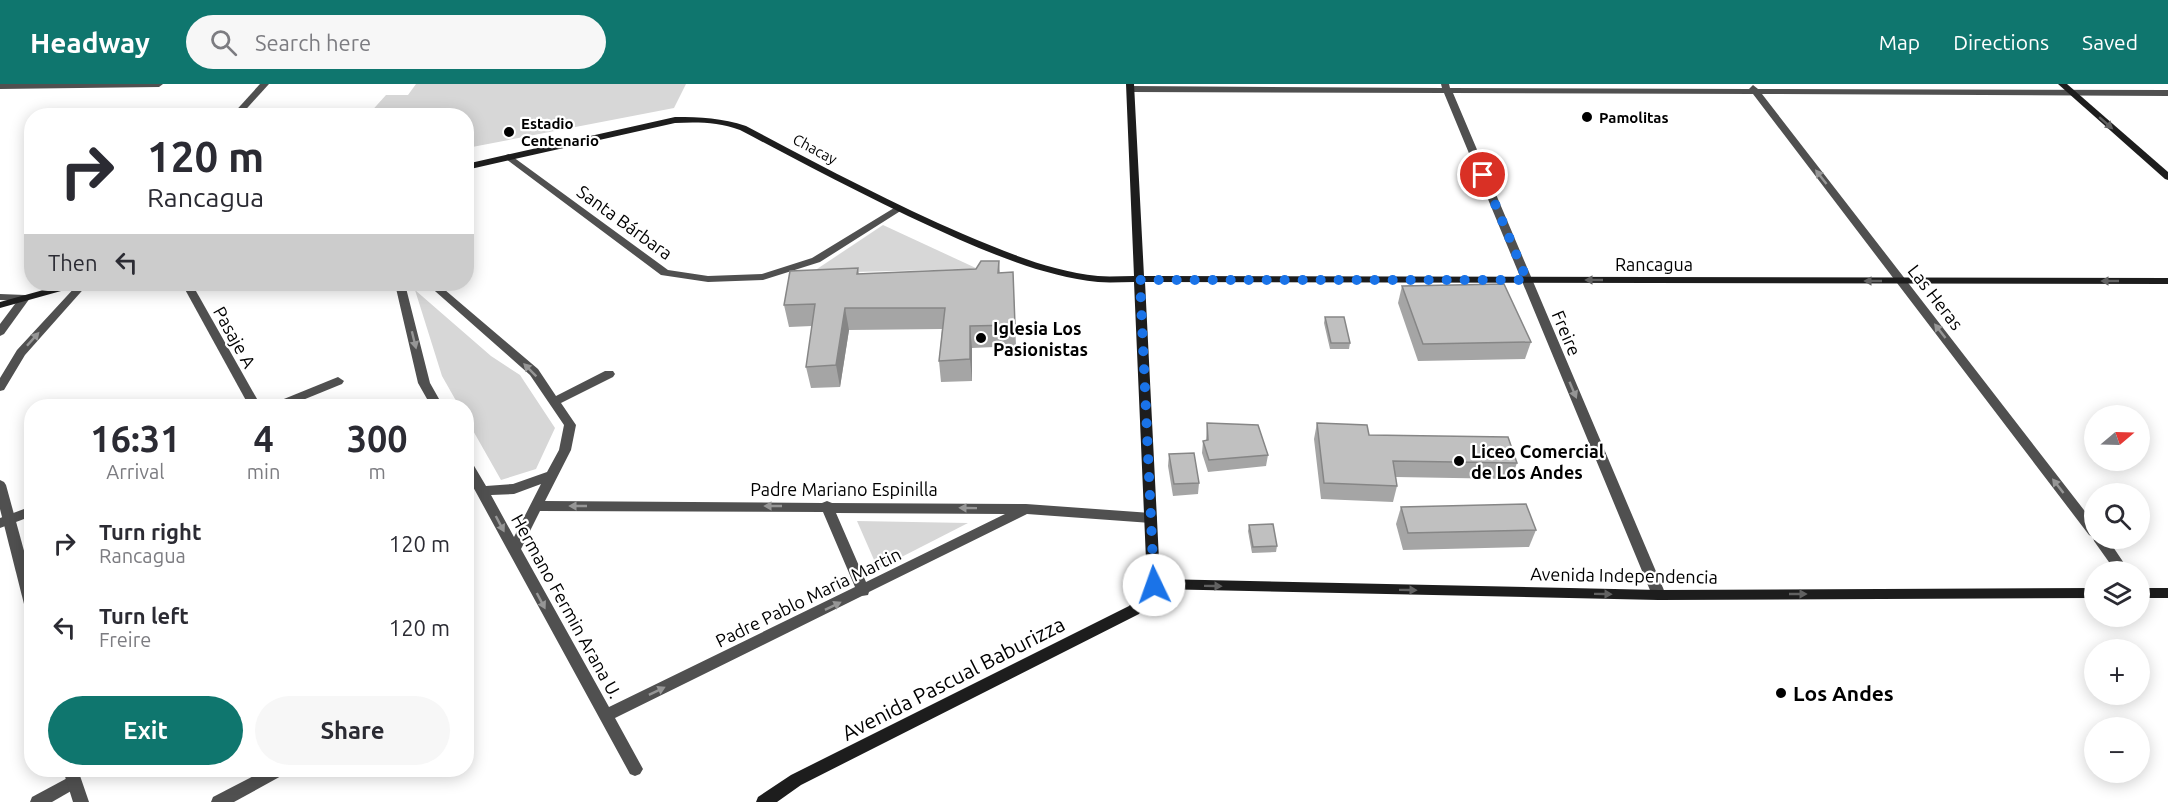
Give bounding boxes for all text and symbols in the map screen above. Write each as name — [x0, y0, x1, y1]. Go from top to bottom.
search box — [186, 15, 606, 69]
icon: search — [207, 26, 240, 59]
text: Headway — [30, 27, 150, 58]
text: Search here — [255, 30, 371, 55]
text: Map — [1879, 30, 1920, 54]
text: Directions — [1953, 30, 2049, 54]
text: Saved — [2082, 30, 2138, 54]
place label: Pamolitas — [1599, 109, 1669, 126]
marker: Pamolitas — [1580, 110, 1594, 124]
place label: Estadio Centenario — [521, 115, 599, 149]
one-way arrow — [2098, 116, 2113, 129]
marker: Estadio Centenario — [502, 125, 516, 139]
street label: Chacay — [790, 130, 840, 168]
icon: right — [48, 132, 126, 210]
text: 120 m — [147, 133, 264, 180]
pin — [1457, 149, 1508, 200]
icon: arrive — [1466, 158, 1499, 191]
one-way arrow — [1815, 169, 1827, 184]
street label: Santa Bárbara — [574, 181, 676, 263]
text: Rancagua — [147, 182, 264, 212]
icon: left — [110, 246, 143, 279]
text: Then — [48, 250, 98, 275]
street label: Rancagua — [1615, 254, 1693, 274]
street label: Las Heras — [1905, 261, 1968, 334]
one-way arrow — [1584, 275, 1603, 285]
one-way arrow — [1863, 276, 1882, 285]
one-way arrow — [2100, 276, 2119, 286]
street label: Pasaje A — [210, 303, 260, 371]
street label: Freire — [1549, 307, 1585, 359]
place label: Iglesia Los Pasionistas — [993, 318, 1088, 359]
one-way arrow — [1934, 324, 1946, 339]
one-way arrow — [410, 331, 419, 350]
marker: Iglesia Los Pasionistas — [974, 331, 988, 345]
one-way arrow — [26, 332, 40, 347]
one-way arrow — [523, 363, 538, 377]
one-way arrow — [1568, 381, 1578, 399]
north arrow — [2084, 405, 2150, 471]
map controls — [2084, 405, 2150, 783]
text: 16:31 — [90, 418, 180, 459]
text: 4 — [253, 418, 274, 459]
text: 300 — [347, 418, 408, 459]
place label: Liceo Comercial de Los Andes — [1471, 441, 1605, 482]
marker: Liceo Comercial de Los Andes — [1452, 454, 1466, 468]
text: Arrival — [106, 460, 165, 483]
text: min — [247, 460, 280, 483]
text: m — [369, 460, 386, 483]
one-way arrow — [2052, 478, 2065, 494]
street label: Padre Mariano Espinilla — [750, 479, 938, 499]
button: search — [2084, 483, 2150, 549]
one-way arrow — [568, 501, 587, 511]
one-way arrow — [763, 501, 782, 511]
one-way arrow — [958, 503, 977, 513]
street label: Hermano Fermin Arana U. — [508, 510, 626, 702]
one-way arrow — [495, 516, 505, 533]
text: Turn right — [99, 519, 201, 544]
icon: right — [48, 527, 81, 560]
text: 120 m — [389, 531, 450, 556]
street label: Padre Pablo Maria Martin — [712, 543, 904, 651]
text: Rancagua — [99, 544, 186, 567]
position arrow — [1122, 553, 1186, 617]
button: layers — [2084, 561, 2150, 627]
street label: Avenida Independencia — [1530, 563, 1718, 587]
one-way arrow — [1203, 581, 1222, 590]
one-way arrow — [1398, 585, 1417, 595]
one-way arrow — [1593, 589, 1612, 599]
one-way arrow — [1788, 589, 1807, 599]
one-way arrow — [536, 592, 546, 610]
one-way arrow — [824, 601, 841, 610]
text: Turn left — [99, 603, 189, 628]
icon: left — [48, 611, 81, 644]
street label: Avenida Pascual Baburizza — [838, 611, 1068, 745]
text: 120 m — [389, 615, 450, 640]
text: Freire — [99, 628, 151, 651]
button: + — [2084, 639, 2150, 705]
place label: Los Andes — [1793, 681, 1894, 705]
one-way arrow — [649, 686, 666, 695]
marker: Los Andes — [1774, 686, 1788, 700]
button: Exit — [48, 696, 243, 765]
button: Share — [255, 696, 450, 765]
button: − — [2084, 717, 2150, 783]

